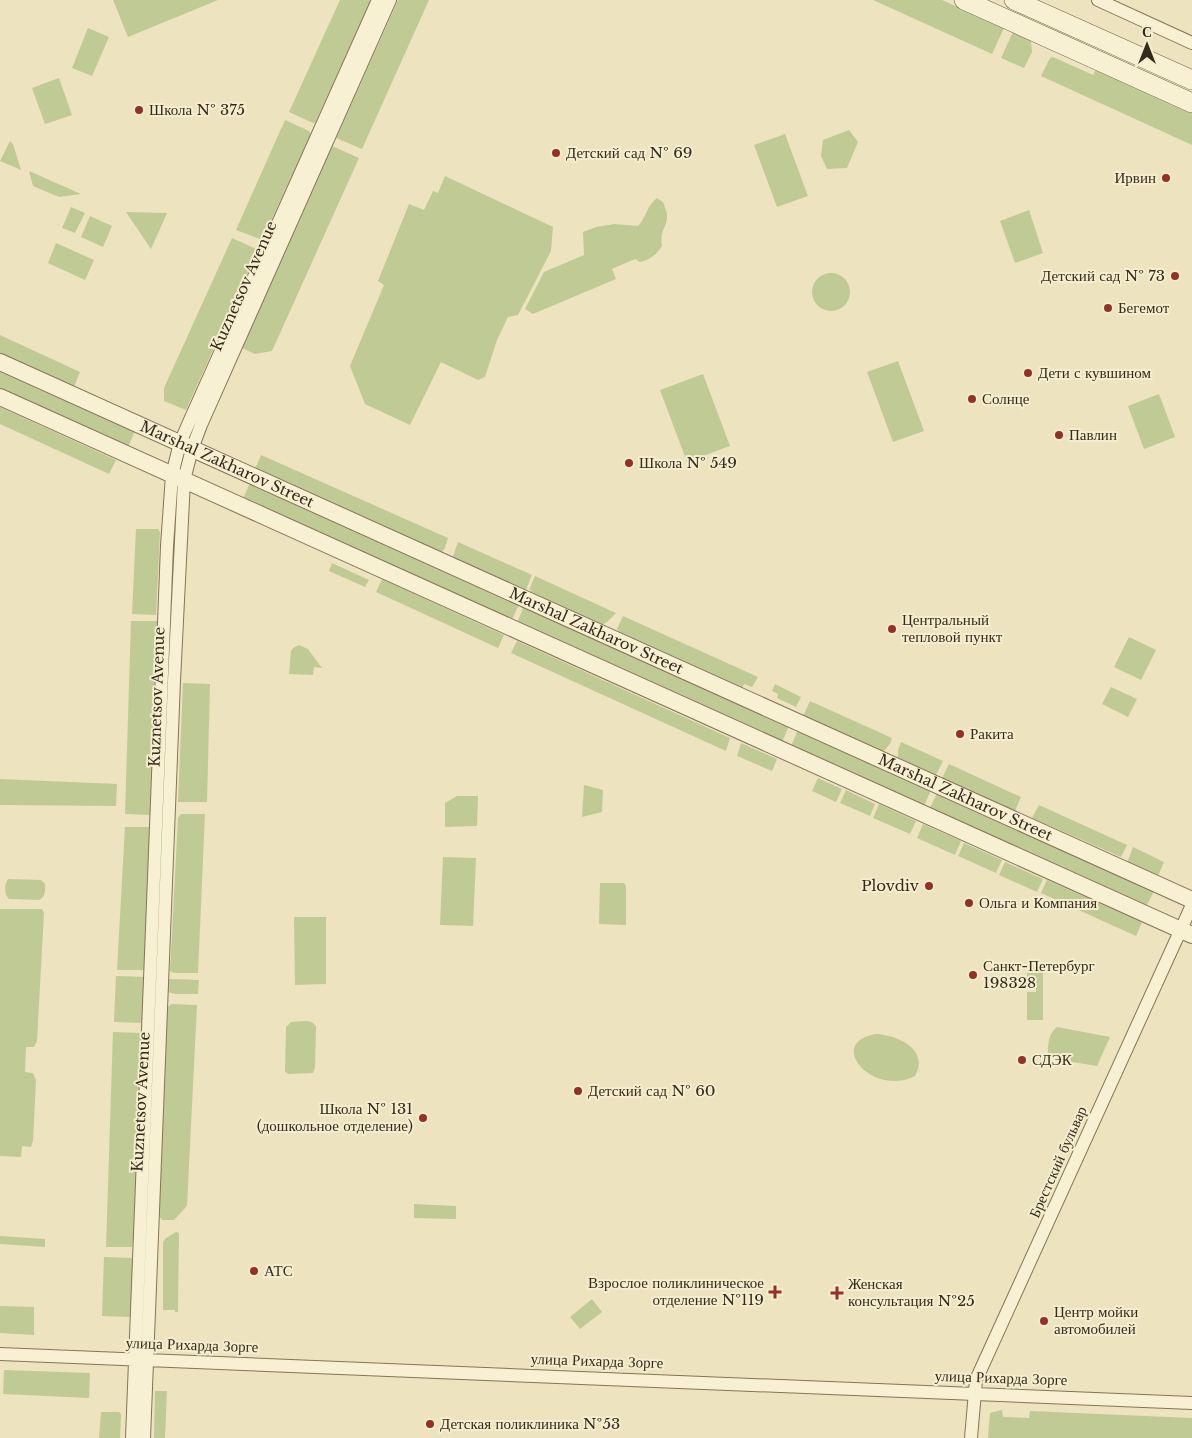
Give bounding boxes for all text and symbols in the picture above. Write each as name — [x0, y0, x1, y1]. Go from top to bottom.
north arrow — [1122, 20, 1172, 70]
text: С — [1142, 23, 1152, 41]
place label: Школа № 375 — [149, 100, 245, 119]
marker: Школа № 375 — [133, 104, 145, 116]
place label: Детский сад № 69 — [566, 143, 692, 162]
marker: Детский сад № 69 — [550, 147, 562, 159]
place label: Ирвин — [1115, 168, 1156, 187]
marker: Ирвин — [1160, 172, 1172, 184]
street label: Kuznetsov Avenue — [206, 218, 281, 354]
place label: Детский сад № 73 — [1041, 266, 1165, 285]
marker: Детский сад № 73 — [1169, 270, 1181, 282]
place label: Бегемот — [1118, 298, 1170, 317]
marker: Бегемот — [1102, 302, 1114, 314]
place label: Дети с кувшином — [1038, 363, 1151, 382]
marker: Дети с кувшином — [1022, 367, 1034, 379]
place label: Солнце — [982, 389, 1030, 408]
marker: Солнце — [966, 393, 978, 405]
street label: Marshal Zakharov Street — [137, 416, 317, 512]
place label: Павлин — [1069, 425, 1117, 444]
marker: Павлин — [1053, 429, 1065, 441]
place label: Школа № 549 — [639, 453, 737, 472]
marker: Школа № 549 — [623, 457, 635, 469]
street label: Marshal Zakharov Street — [506, 583, 687, 678]
place label: Центральный тепловой пункт — [902, 610, 1003, 646]
marker: Центральный тепловой пункт — [886, 623, 898, 635]
street label: Kuznetsov Avenue — [145, 627, 168, 767]
place label: Ракита — [970, 724, 1014, 743]
marker: Ракита — [954, 728, 966, 740]
street label: Marshal Zakharov Street — [875, 750, 1056, 845]
place label: Plovdiv — [861, 876, 919, 895]
marker: Plovdiv — [923, 880, 935, 892]
place label: Ольга и Компания — [979, 893, 1097, 912]
marker: Ольга и Компания — [963, 897, 975, 909]
place label: Санкт-Петербург 198328 — [983, 956, 1095, 992]
marker: Санкт-Петербург 198328 — [967, 969, 979, 981]
street label: Kuznetsov Avenue — [127, 1031, 154, 1173]
place label: СДЭК — [1032, 1050, 1073, 1069]
marker: СДЭК — [1016, 1054, 1028, 1066]
place label: Детский сад № 60 — [588, 1081, 716, 1100]
marker: Детский сад № 60 — [572, 1085, 584, 1097]
place label: Школа № 131 (дошкольное отделение) — [257, 1099, 413, 1135]
street label: Брестский бульвар — [1024, 1103, 1091, 1221]
marker: Школа № 131 (дошкольное отделение) — [417, 1112, 429, 1124]
place label: АТС — [264, 1261, 293, 1280]
marker: АТС — [248, 1265, 260, 1277]
place label: Взрослое поликлиническое отделение №119 — [588, 1273, 764, 1309]
place label: Женская консультация №25 — [848, 1274, 975, 1310]
marker: Взрослое поликлиническое отделение №119 — [768, 1285, 782, 1299]
marker: Женская консультация №25 — [830, 1286, 844, 1300]
place label: Центр мойки автомобилей — [1054, 1302, 1138, 1338]
marker: Центр мойки автомобилей — [1038, 1315, 1050, 1327]
street label: улица Рихарда Зорге — [125, 1333, 259, 1356]
street label: улица Рихарда Зорге — [530, 1349, 664, 1372]
street label: улица Рихарда Зорге — [934, 1366, 1068, 1389]
place label: Детская поликлиника №53 — [440, 1414, 620, 1433]
marker: Детская поликлиника №53 — [424, 1418, 436, 1430]

